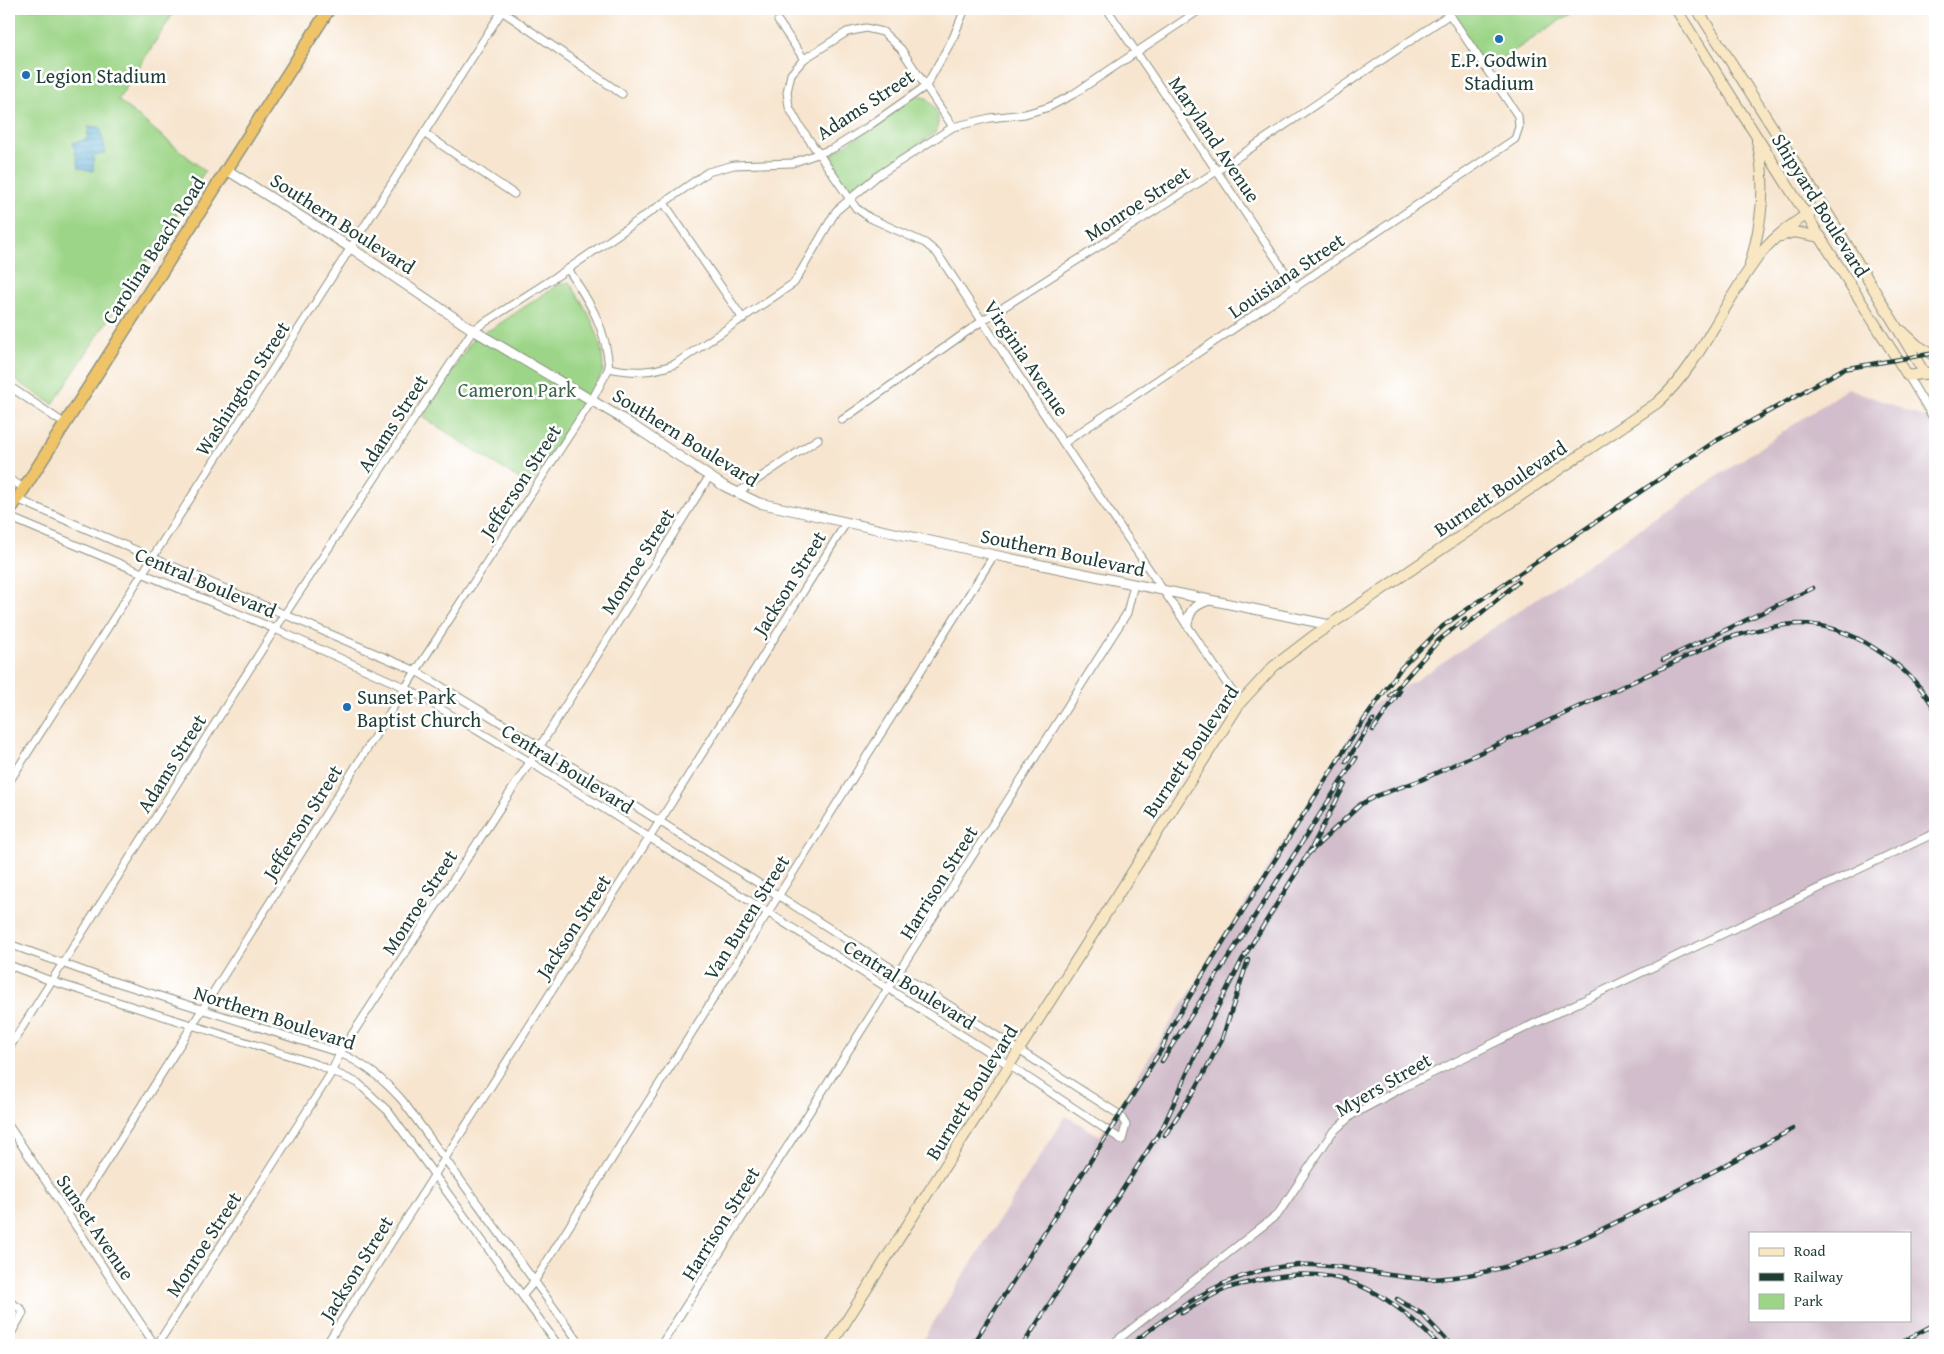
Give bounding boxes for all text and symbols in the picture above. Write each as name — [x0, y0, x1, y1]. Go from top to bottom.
marker: E.P. Godwin Stadium — [1493, 33, 1505, 45]
place label: E.P. Godwin Stadium — [1451, 45, 1547, 97]
place label: Legion Stadium — [36, 61, 167, 90]
street label: Adams Street — [810, 61, 920, 147]
marker: Legion Stadium — [20, 69, 32, 81]
street label: Maryland Avenue — [1162, 70, 1268, 208]
street label: Shipyard Boulevard — [1765, 127, 1877, 283]
street label: Monroe Street — [1079, 158, 1195, 248]
street label: Southern Boulevard — [265, 165, 421, 281]
street label: Carolina Beach Road — [94, 170, 212, 330]
street label: Louisiana Street — [1222, 225, 1350, 325]
street label: Virginia Avenue — [977, 294, 1077, 422]
street label: Washington Street — [188, 315, 296, 461]
street label: Adams Street — [349, 368, 435, 478]
park label: Cameron Park — [458, 375, 577, 404]
street label: Southern Boulevard — [607, 380, 765, 494]
street label: Jefferson Street — [471, 418, 568, 546]
street label: Burnett Boulevard — [1428, 433, 1572, 543]
street label: Monroe Street — [593, 502, 681, 620]
street label: Southern Boulevard — [978, 520, 1148, 584]
street label: Jackson Street — [744, 525, 833, 644]
street label: Central Boulevard — [131, 539, 282, 625]
street label: Burnett Boulevard — [1135, 679, 1245, 823]
place label: Sunset Park Baptist Church — [357, 682, 481, 734]
marker: Sunset Park Baptist Church — [341, 701, 353, 713]
street label: Adams Street — [129, 708, 213, 818]
street label: Central Boulevard — [496, 716, 640, 821]
street label: Jefferson Street — [254, 759, 349, 888]
street label: Harrison Street — [891, 820, 985, 944]
street label: Monroe Street — [374, 844, 464, 960]
street label: Van Buren Street — [696, 849, 796, 985]
street label: Jackson Street — [527, 868, 618, 986]
street label: Central Boulevard — [838, 932, 982, 1037]
street label: Northern Boulevard — [191, 977, 360, 1057]
street label: Burnett Boulevard — [918, 1018, 1024, 1165]
street label: Myers Street — [1330, 1045, 1436, 1123]
street label: Harrison Street — [673, 1161, 767, 1285]
street label: Sunset Avenue — [50, 1168, 142, 1286]
street label: Monroe Street — [158, 1186, 248, 1302]
street label: Jackson Street — [311, 1210, 400, 1329]
legend — [1749, 1232, 1912, 1322]
text: Road — [1794, 1240, 1825, 1261]
text: Railway — [1794, 1266, 1844, 1287]
text: Park — [1794, 1290, 1823, 1311]

